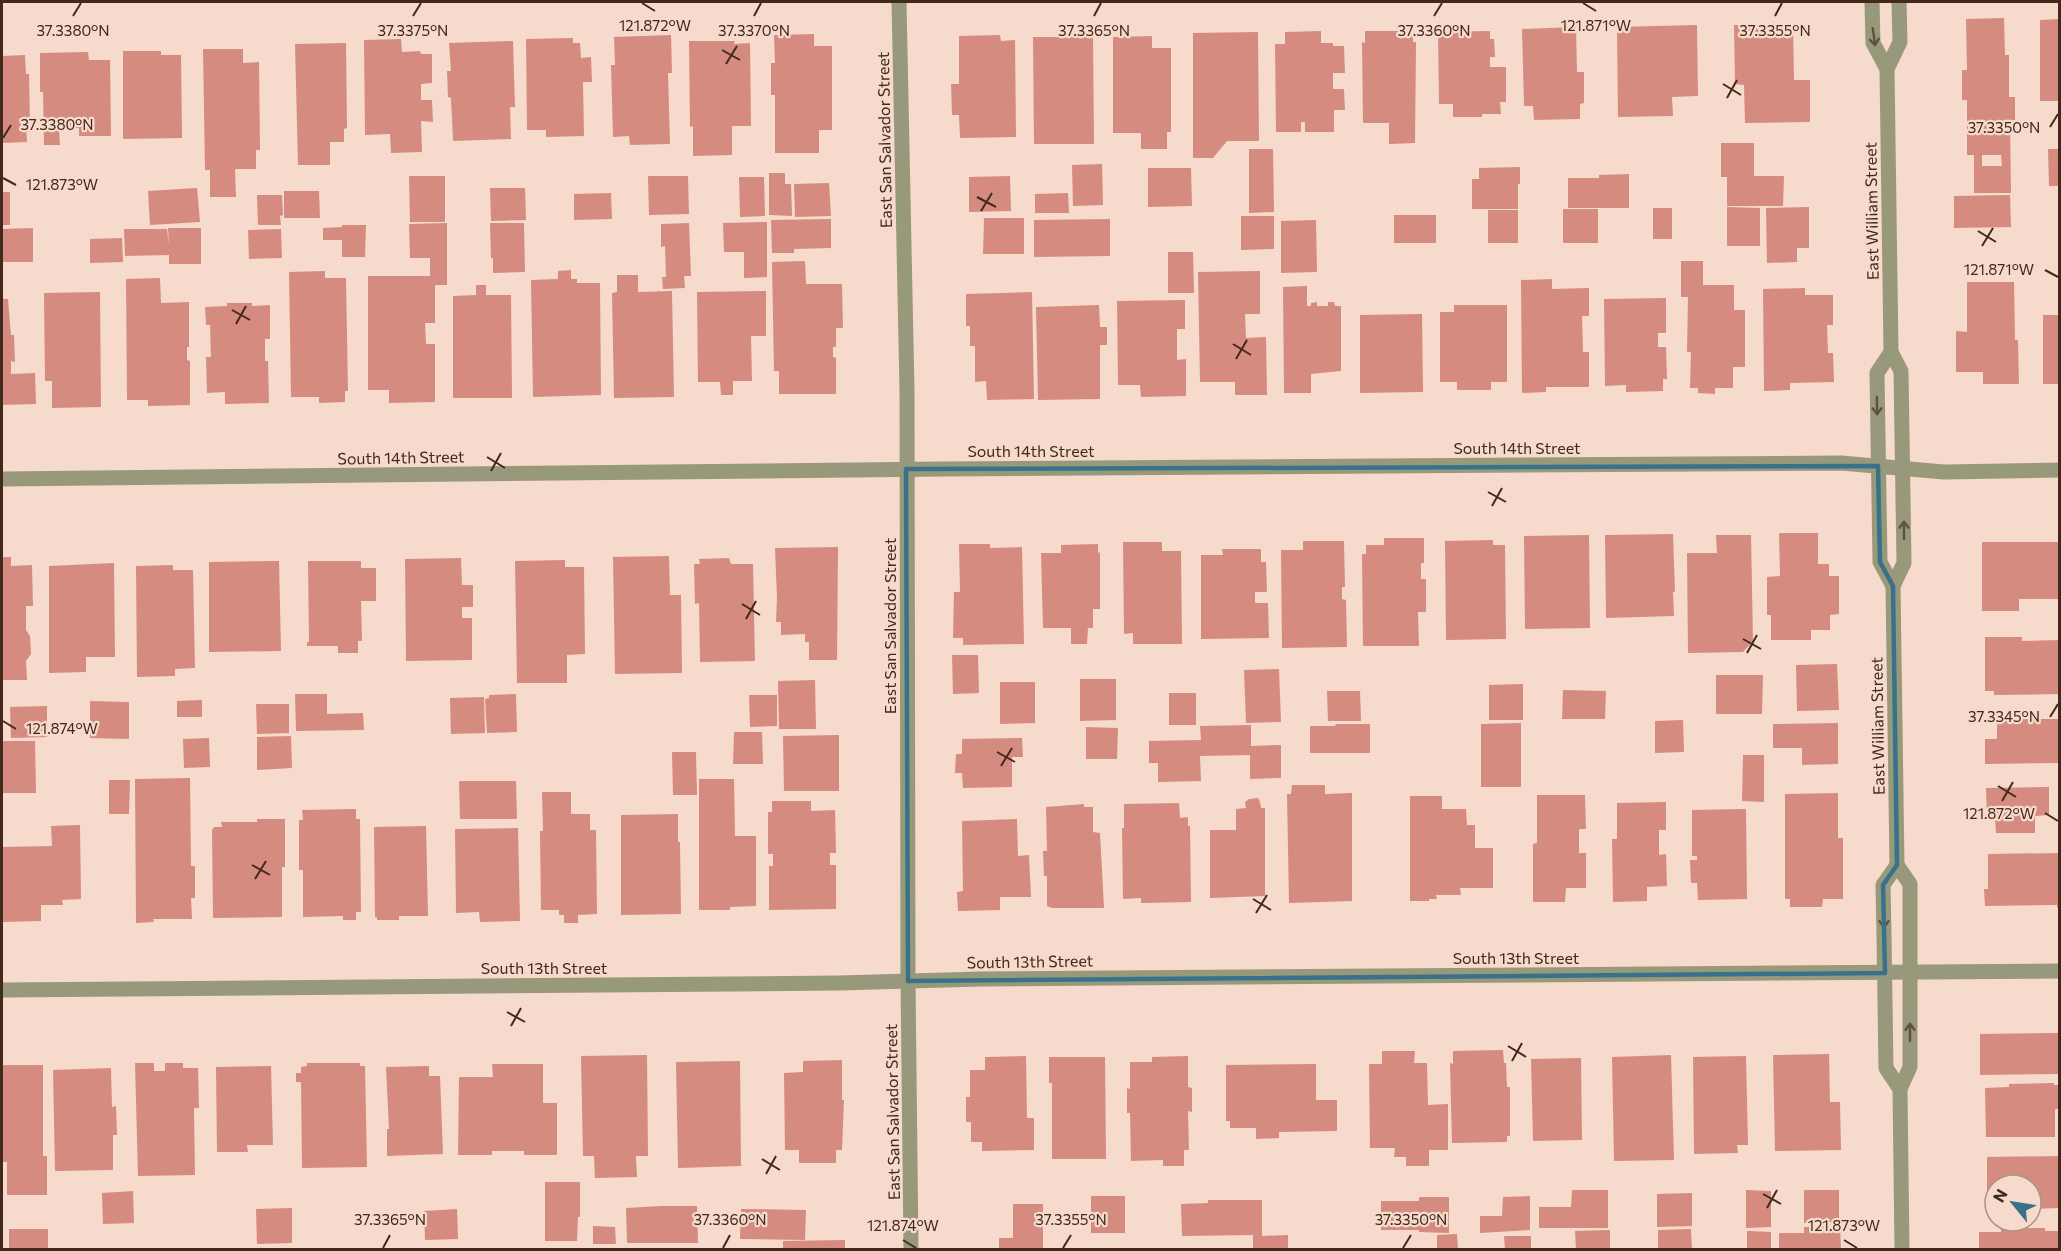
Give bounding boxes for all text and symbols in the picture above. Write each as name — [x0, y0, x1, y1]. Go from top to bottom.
text: 121.872°W — [619, 16, 691, 34]
text: 121.871°W — [1561, 16, 1631, 34]
text: 37.3380°N — [36, 21, 110, 39]
text: 37.3375°N — [378, 21, 448, 39]
text: 37.3370°N — [718, 21, 790, 39]
text: 37.3365°N — [1058, 21, 1130, 39]
text: 37.3360°N — [1397, 21, 1471, 39]
text: 37.3355°N — [1739, 21, 1811, 39]
one-way arrow — [1869, 27, 1880, 46]
street label: East San Salvador Street — [873, 51, 895, 228]
text: 37.3380°N — [20, 115, 94, 133]
text: 37.3350°N — [1968, 118, 2040, 136]
street label: East William Street — [1860, 141, 1882, 280]
text: 121.873°W — [26, 175, 98, 193]
text: 121.871°W — [1964, 260, 2034, 278]
one-way arrow — [1871, 395, 1883, 415]
street label: South 14th Street — [1453, 438, 1581, 457]
street label: South 14th Street — [967, 441, 1095, 460]
street label: South 14th Street — [337, 446, 465, 468]
one-way arrow — [1898, 520, 1910, 540]
street label: East San Salvador Street — [880, 537, 899, 714]
street label: East William Street — [1866, 656, 1888, 795]
text: 37.3345°N — [1968, 707, 2040, 725]
text: 121.874°W — [26, 719, 98, 737]
text: 121.872°W — [1963, 804, 2035, 822]
one-way arrow — [1878, 909, 1890, 929]
street label: South 13th Street — [1453, 948, 1580, 967]
street label: South 13th Street — [967, 950, 1094, 972]
street label: South 13th Street — [481, 958, 608, 977]
street label: East San Salvador Street — [881, 1023, 903, 1200]
one-way arrow — [1904, 1023, 1916, 1043]
north arrow — [1983, 1173, 2043, 1233]
text: N — [1988, 1185, 2011, 1205]
text: 37.3365°N — [354, 1210, 426, 1228]
text: 37.3360°N — [693, 1210, 767, 1228]
text: 37.3355°N — [1035, 1210, 1107, 1228]
text: 37.3350°N — [1375, 1210, 1447, 1228]
text: 121.874°W — [867, 1216, 939, 1234]
text: 121.873°W — [1808, 1216, 1880, 1234]

